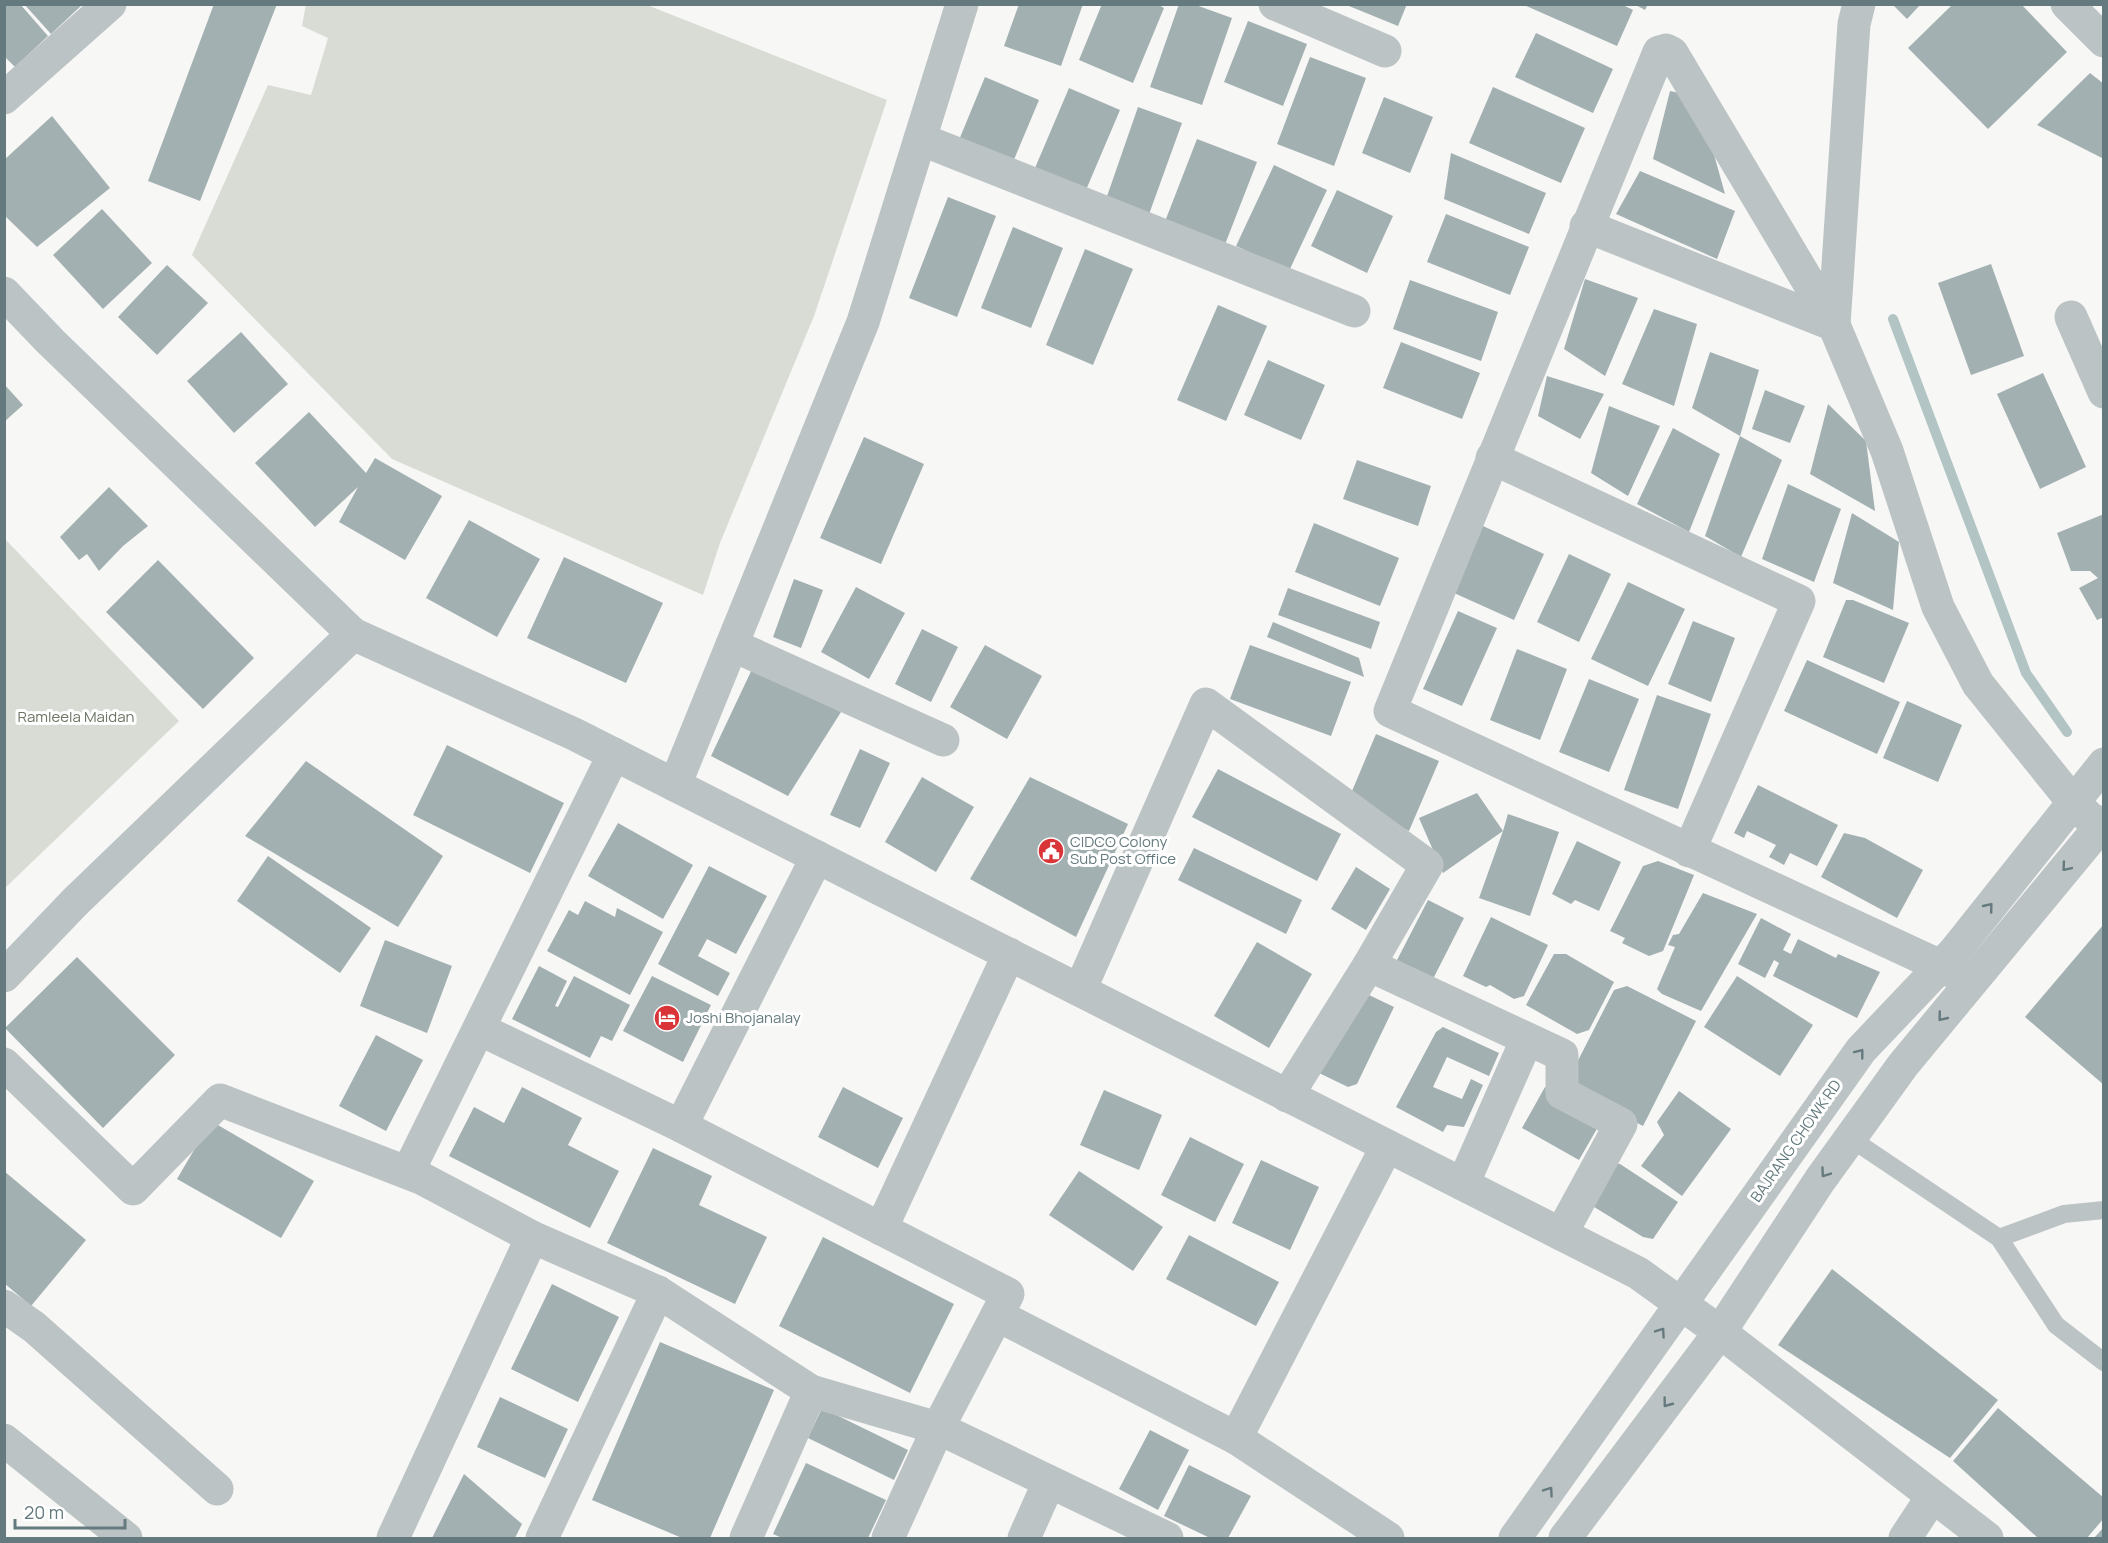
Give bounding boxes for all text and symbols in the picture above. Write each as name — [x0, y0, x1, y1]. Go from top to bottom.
park label: Ramleela Maidan — [18, 706, 135, 727]
place label: CIDCO Colony Sub Post Office — [1070, 831, 1176, 869]
public building icon: CIDCO Colony Sub Post Office — [1036, 836, 1066, 866]
one-way arrow — [2063, 860, 2074, 871]
one-way arrow — [1982, 903, 1993, 914]
hotel icon: Joshi Bhojanalay — [652, 1003, 682, 1033]
place label: Joshi Bhojanalay — [686, 1007, 801, 1028]
one-way arrow — [1939, 1010, 1950, 1021]
one-way arrow — [1852, 1049, 1863, 1060]
street label: BAJRANG CHOWK RD — [1745, 1075, 1846, 1206]
one-way arrow — [1821, 1167, 1832, 1178]
one-way arrow — [1654, 1327, 1665, 1338]
one-way arrow — [1663, 1396, 1674, 1407]
one-way arrow — [1542, 1486, 1553, 1497]
scale bar — [15, 1492, 124, 1530]
text: 20 m — [24, 1500, 64, 1524]

